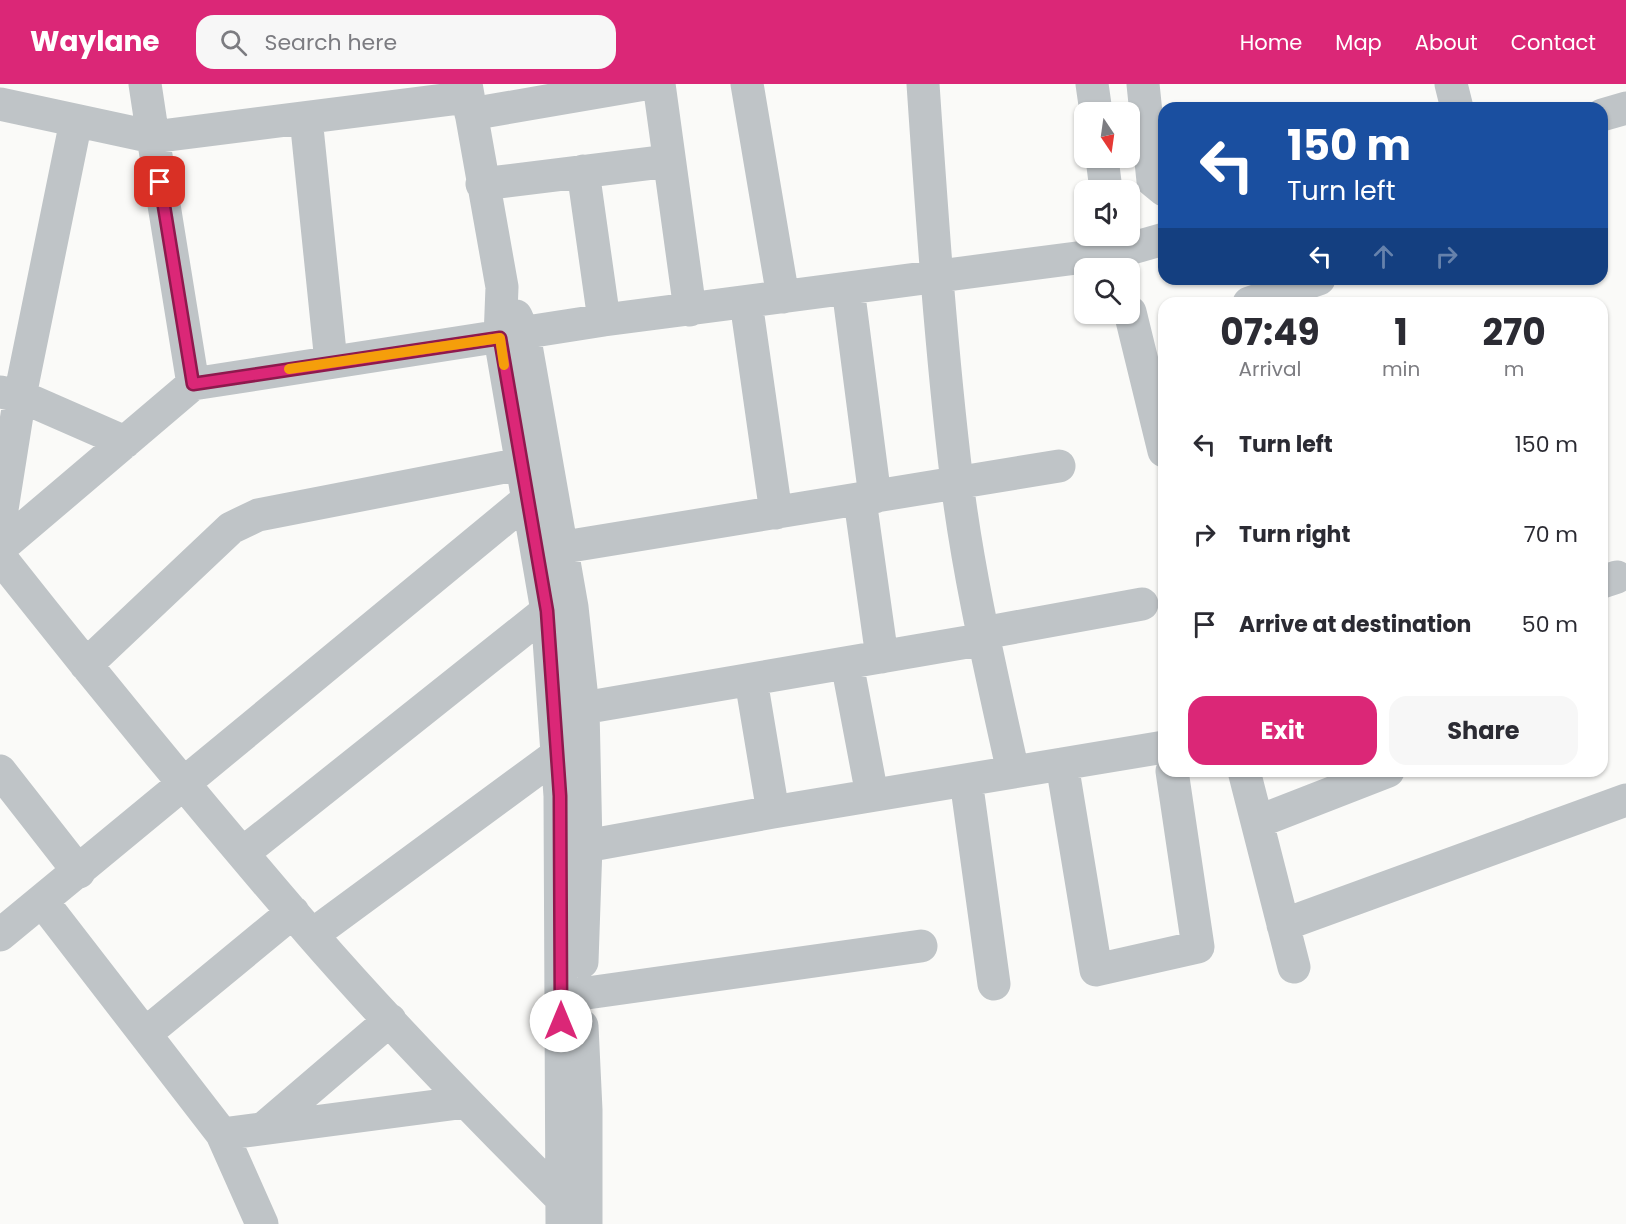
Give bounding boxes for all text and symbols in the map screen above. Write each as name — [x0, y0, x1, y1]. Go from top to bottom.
search box — [196, 15, 616, 69]
text: Waylane — [30, 22, 160, 61]
icon: search — [217, 26, 250, 59]
text: Search here — [265, 27, 397, 58]
text: Home — [1240, 28, 1302, 57]
text: Map — [1335, 28, 1382, 57]
text: About — [1415, 28, 1478, 57]
text: Contact — [1511, 28, 1596, 57]
north arrow — [1074, 102, 1140, 168]
map controls — [1074, 102, 1140, 324]
text: 150 m — [1287, 116, 1411, 175]
icon: left — [1188, 126, 1266, 204]
pin — [134, 156, 185, 207]
icon: arrive — [143, 165, 176, 198]
text: Turn left — [1287, 172, 1396, 209]
button: sound — [1074, 180, 1140, 246]
icon: left — [1304, 240, 1337, 273]
icon: ahead — [1367, 240, 1400, 273]
icon: right — [1430, 240, 1463, 273]
button: search — [1074, 258, 1140, 324]
text: 07:49 — [1220, 307, 1320, 358]
text: 1 — [1394, 307, 1408, 358]
text: 270 — [1482, 307, 1546, 358]
text: Arrival — [1238, 355, 1301, 383]
text: min — [1382, 355, 1420, 383]
text: m — [1504, 355, 1524, 383]
icon: left — [1188, 428, 1221, 461]
text: Turn left — [1239, 429, 1333, 460]
text: 150 m — [1515, 429, 1578, 460]
icon: right — [1188, 518, 1221, 551]
text: Turn right — [1239, 519, 1350, 550]
text: 70 m — [1524, 519, 1578, 550]
icon: arrive — [1188, 608, 1221, 641]
text: Arrive at destination — [1239, 609, 1471, 640]
text: 50 m — [1522, 609, 1578, 640]
button: Exit — [1188, 696, 1377, 765]
button: Share — [1389, 696, 1578, 765]
position arrow — [529, 989, 593, 1053]

